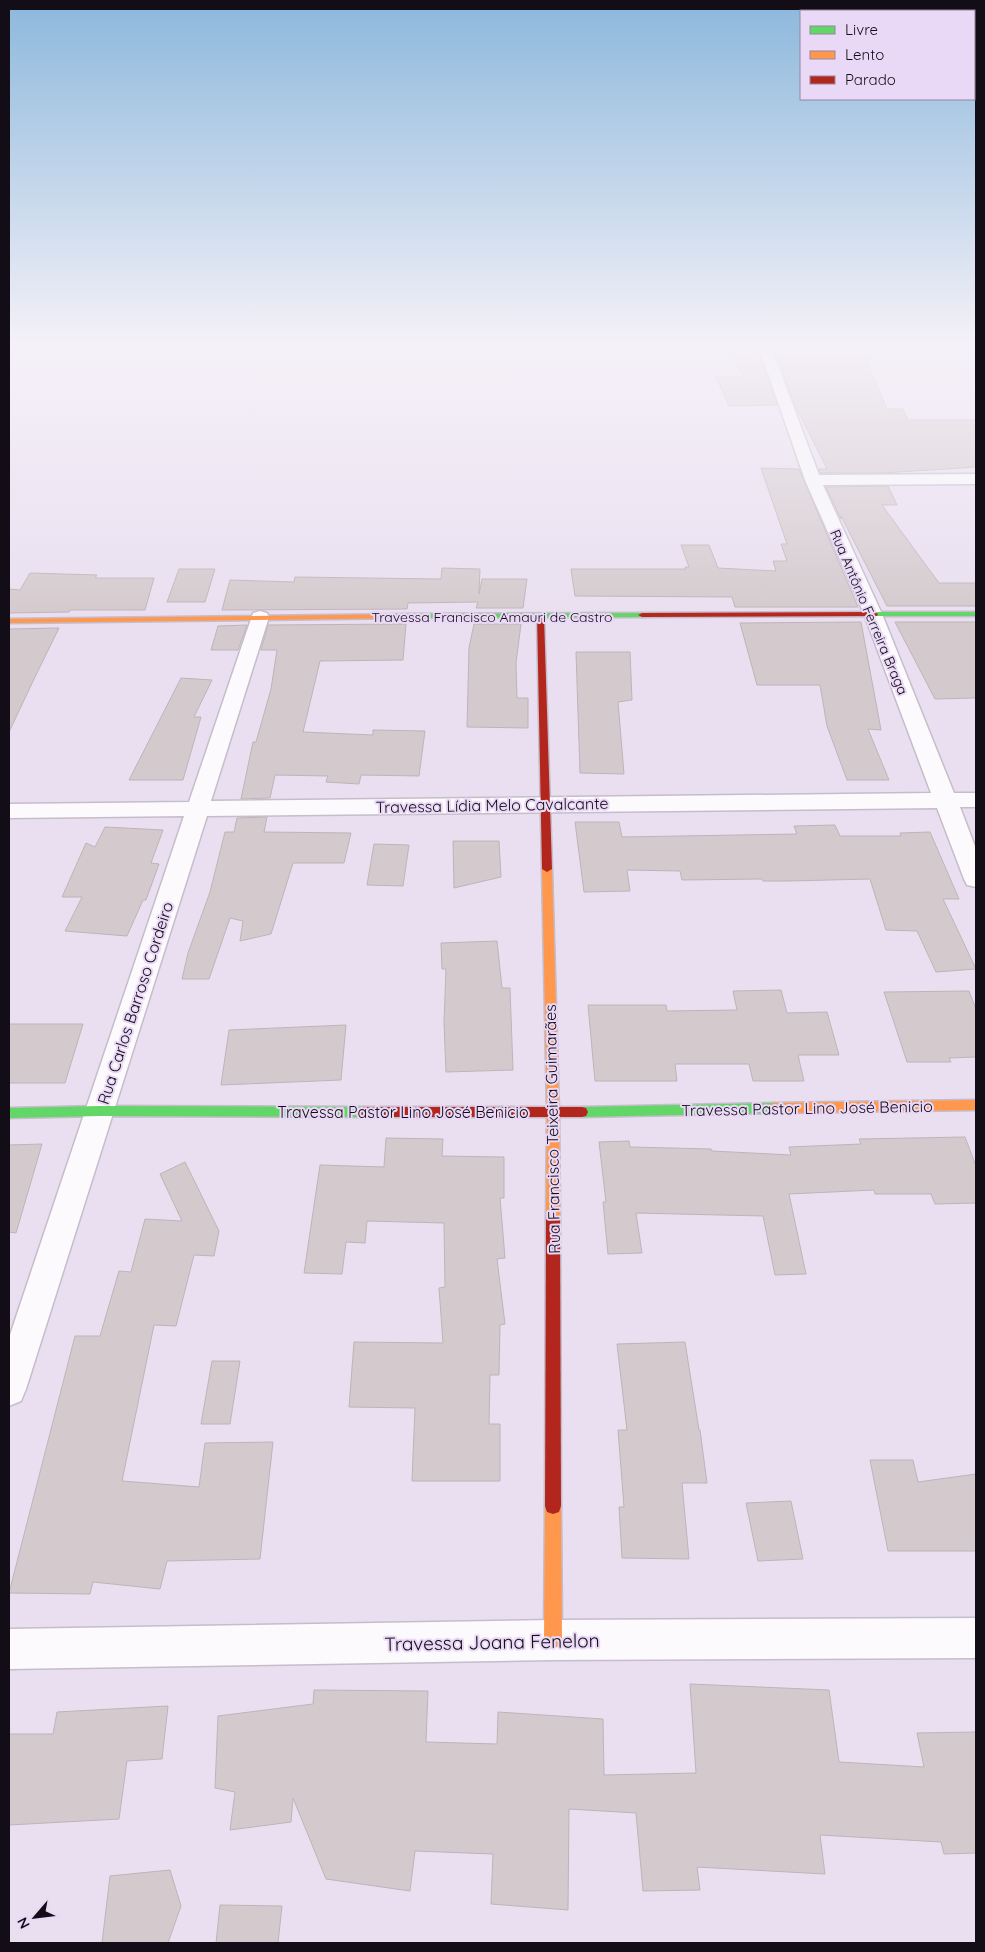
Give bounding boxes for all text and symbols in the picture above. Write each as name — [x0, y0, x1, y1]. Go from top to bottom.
legend — [800, 10, 975, 100]
text: Livre — [845, 20, 878, 39]
text: Lento — [845, 45, 884, 64]
text: Parado — [845, 70, 896, 89]
street label: Rua Antônio Ferreira Braga — [826, 527, 912, 697]
street label: Travessa Francisco Amauri de Castro — [372, 608, 612, 626]
street label: Travessa Lídia Melo Cavalcante — [375, 793, 609, 817]
street label: Rua Carlos Barroso Cordeiro — [93, 899, 177, 1107]
street label: Rua Francisco Teixeira Guimarães — [540, 1004, 564, 1254]
street label: Travessa Pastor Lino José Benicio — [681, 1096, 933, 1120]
street label: Travessa Pastor Lino José Benicio — [277, 1102, 529, 1122]
street label: Travessa Joana Fenelon — [384, 1628, 600, 1656]
north arrow — [10, 1892, 60, 1942]
text: N — [13, 1914, 34, 1932]

